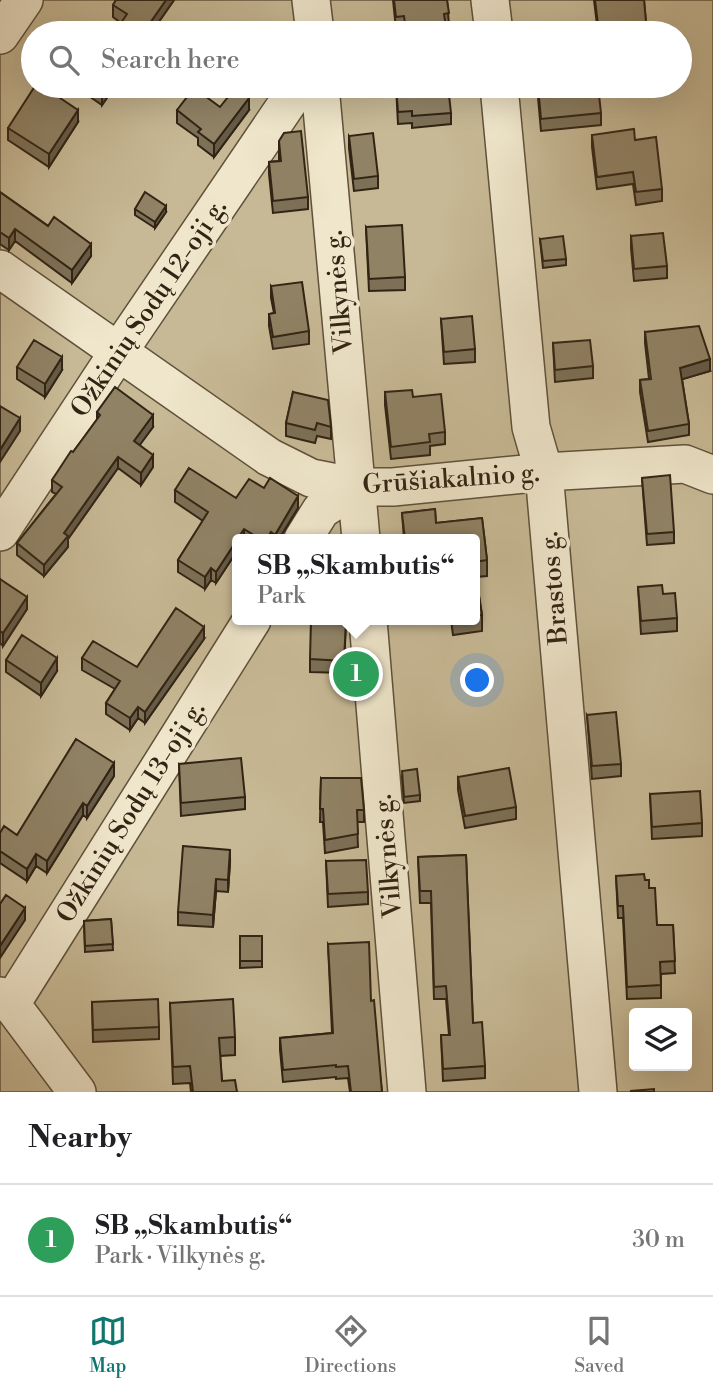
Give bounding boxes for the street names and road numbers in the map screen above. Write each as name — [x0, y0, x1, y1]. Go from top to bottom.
street label: Ožkinių Sodų 12-oji g. — [64, 193, 234, 423]
street label: Vilkynės g. — [318, 229, 360, 356]
street label: Grūšiakalnio g. — [361, 457, 541, 501]
street label: Brastos g. — [533, 530, 575, 647]
street label: Ožkinių Sodų 13-oji g. — [50, 695, 212, 929]
street label: Vilkynės g. — [367, 793, 409, 920]

